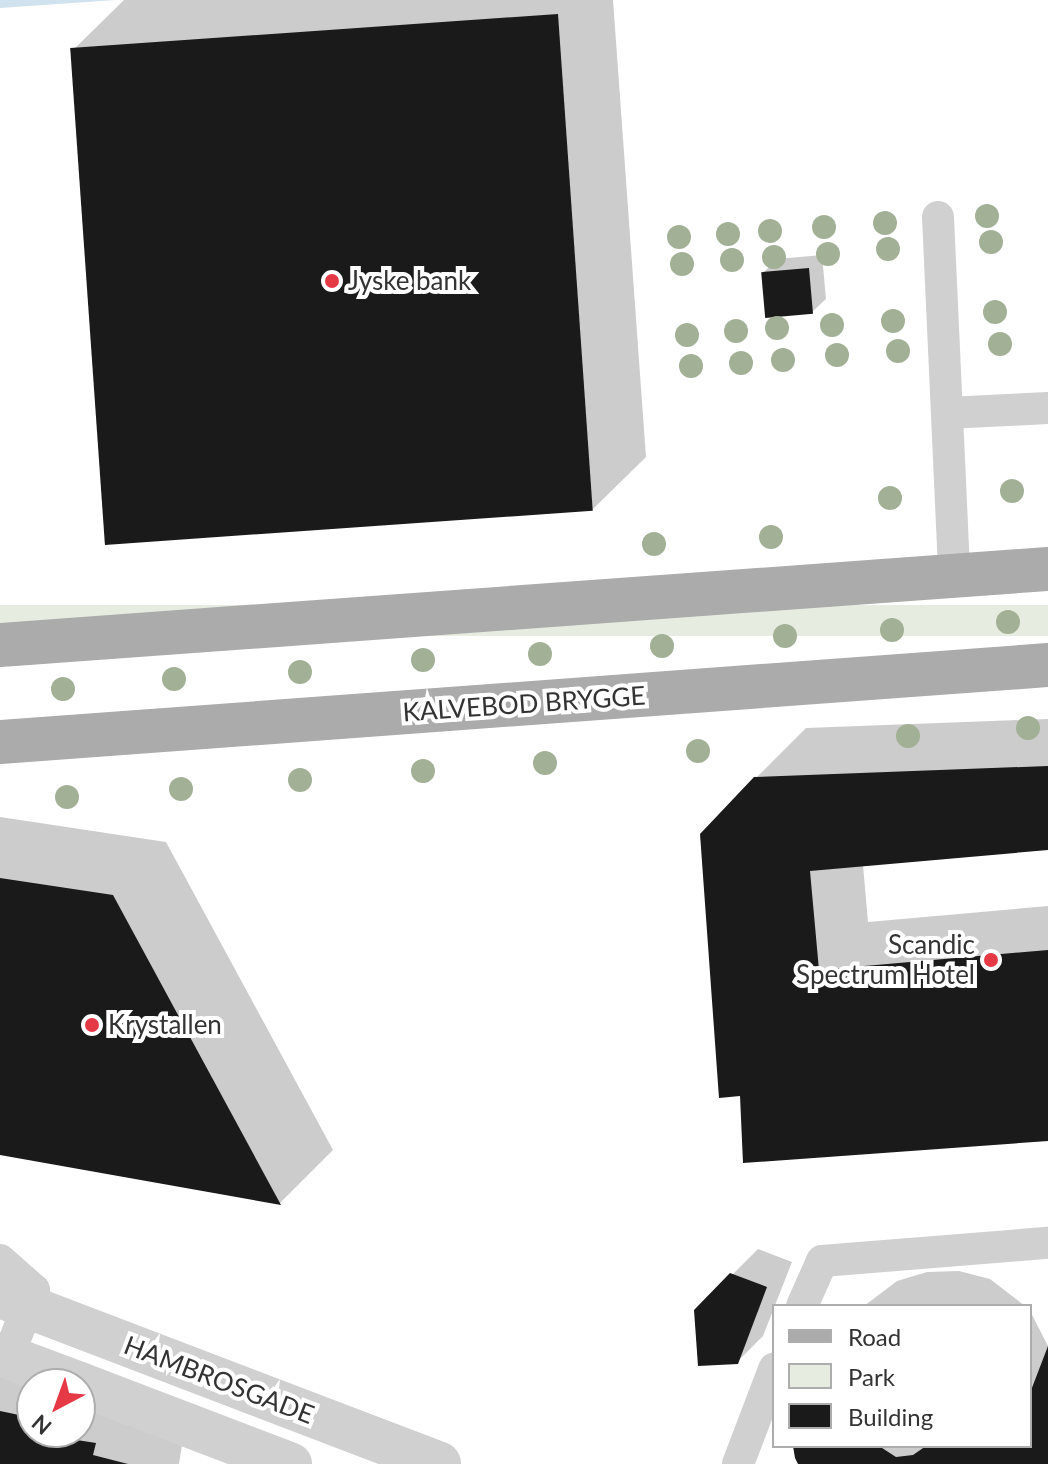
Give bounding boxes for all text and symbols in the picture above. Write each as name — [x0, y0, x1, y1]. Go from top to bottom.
place label: Jyske bank — [348, 265, 471, 297]
marker: Jyske bank — [323, 272, 341, 290]
street label: KALVEBOD BRYGGE — [402, 680, 646, 728]
place label: Scandic Spectrum Hotel — [796, 929, 975, 990]
marker: Scandic Spectrum Hotel — [982, 951, 1000, 969]
place label: Krystallen — [108, 1009, 222, 1041]
marker: Krystallen — [83, 1016, 101, 1034]
legend — [772, 1304, 1032, 1448]
text: Road — [848, 1322, 901, 1351]
street label: HAMBROSGADE — [120, 1329, 318, 1431]
text: Park — [848, 1362, 895, 1391]
north arrow — [16, 1368, 96, 1448]
text: Building — [848, 1402, 933, 1431]
text: N — [26, 1409, 56, 1441]

